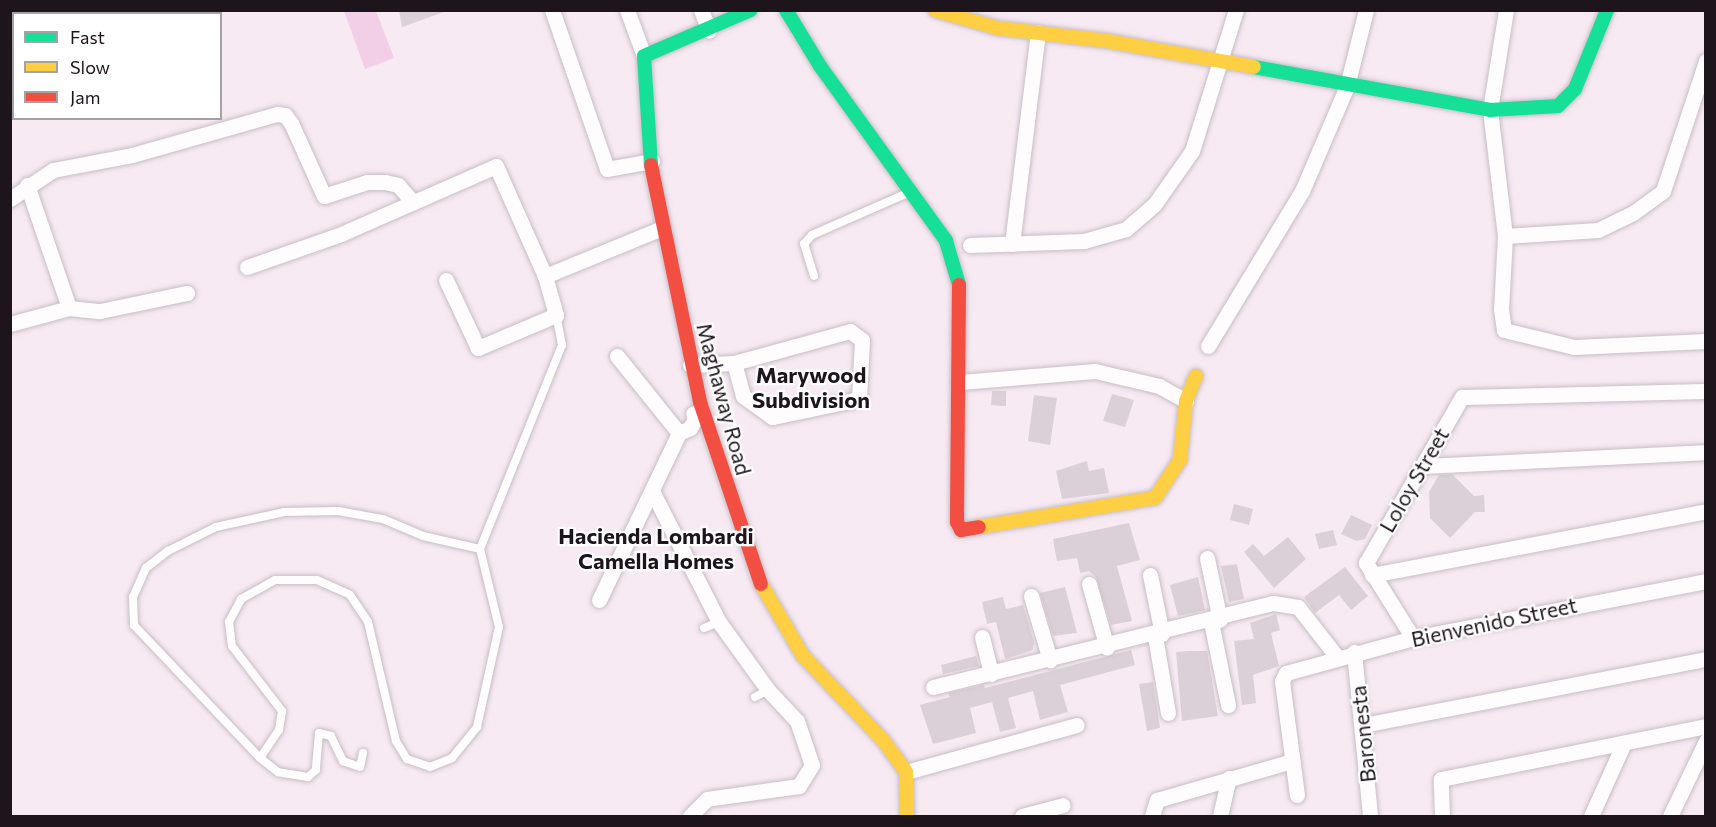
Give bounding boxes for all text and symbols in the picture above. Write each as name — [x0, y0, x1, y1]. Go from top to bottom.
legend — [12, 12, 222, 120]
text: Fast — [70, 26, 105, 48]
text: Slow — [70, 56, 110, 78]
text: Jam — [70, 86, 100, 108]
street label: Maghaway Road — [692, 320, 756, 478]
district label: Marywood Subdivision — [752, 361, 870, 412]
street label: Loloy Street — [1374, 423, 1454, 537]
district label: Hacienda Lombardi Camella Homes — [558, 522, 754, 574]
street label: Bienvenido Street — [1409, 592, 1579, 652]
street label: Baronesta — [1345, 684, 1381, 784]

